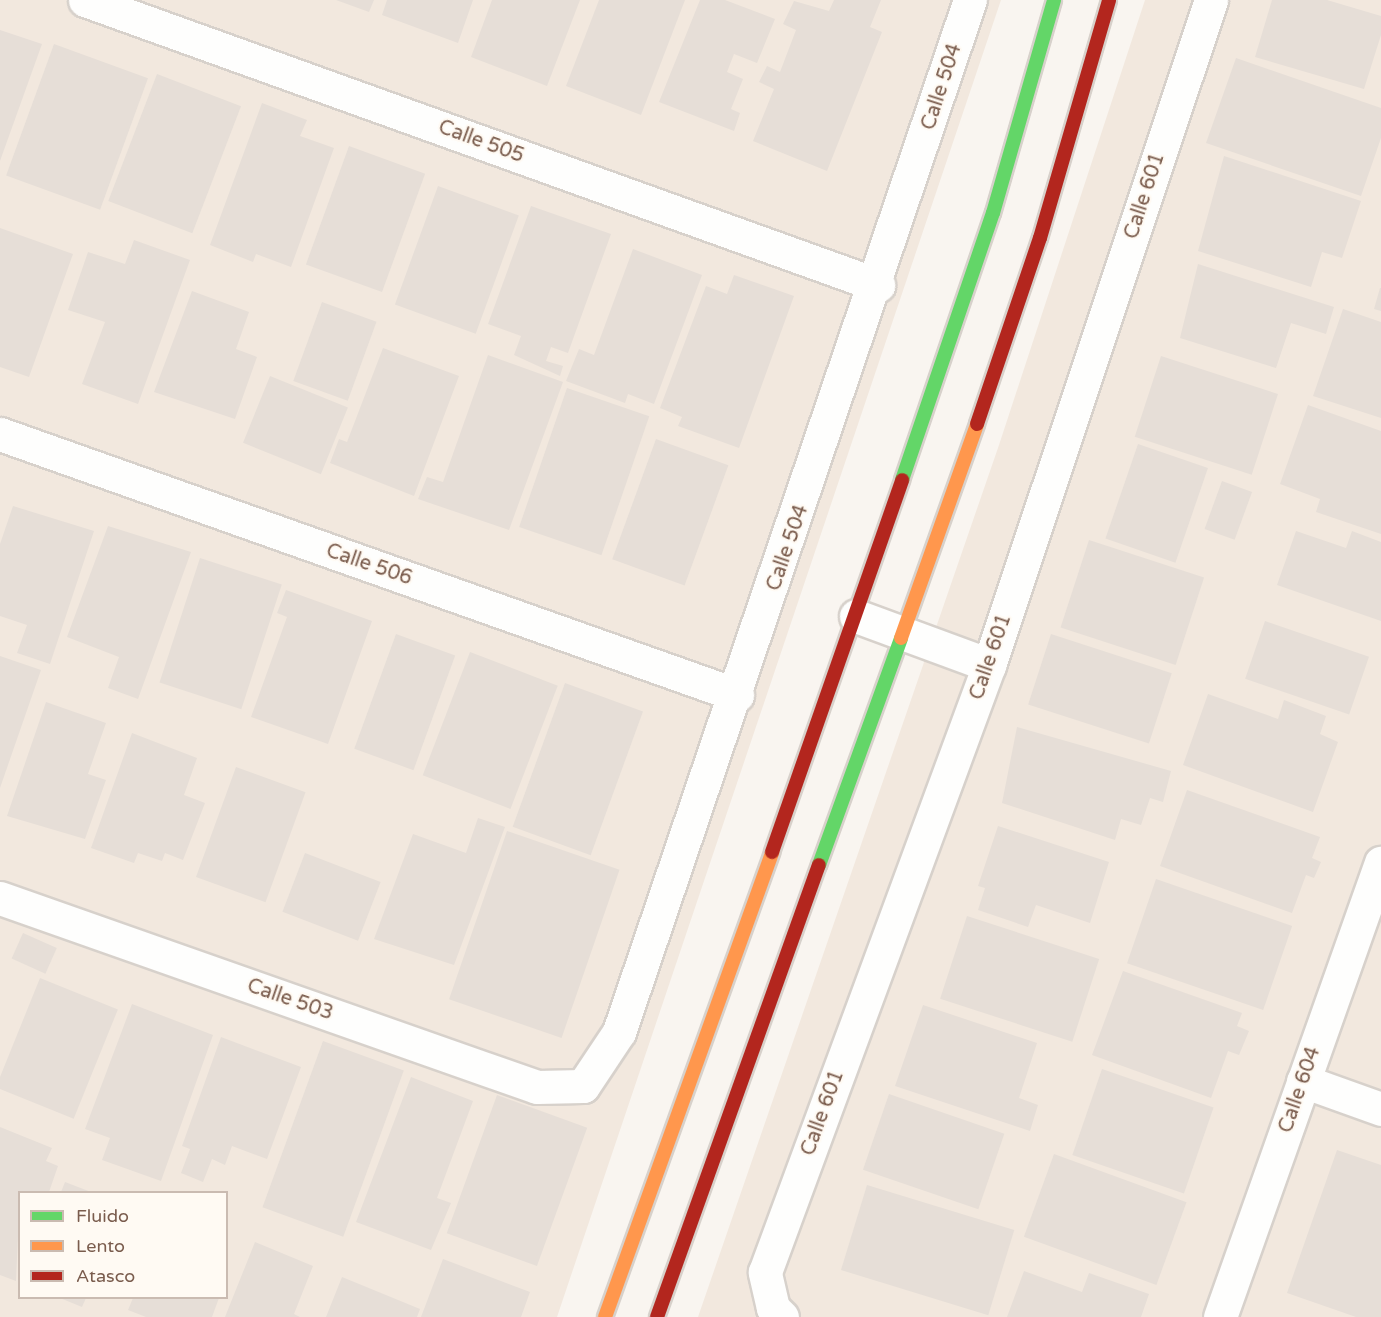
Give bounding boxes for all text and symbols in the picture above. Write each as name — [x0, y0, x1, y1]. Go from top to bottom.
street label: Calle 504 — [917, 41, 967, 133]
street label: Calle 505 — [435, 115, 527, 169]
street label: Calle 601 — [1120, 150, 1170, 242]
street label: Calle 504 — [762, 502, 814, 594]
street label: Calle 506 — [323, 539, 415, 591]
street label: Calle 601 — [965, 611, 1017, 703]
street label: Calle 503 — [244, 974, 336, 1026]
street label: Calle 604 — [1274, 1044, 1326, 1136]
street label: Calle 601 — [796, 1067, 850, 1159]
legend — [18, 1191, 228, 1299]
text: Fluido — [76, 1205, 129, 1227]
text: Lento — [76, 1235, 125, 1257]
text: Atasco — [76, 1265, 135, 1287]

